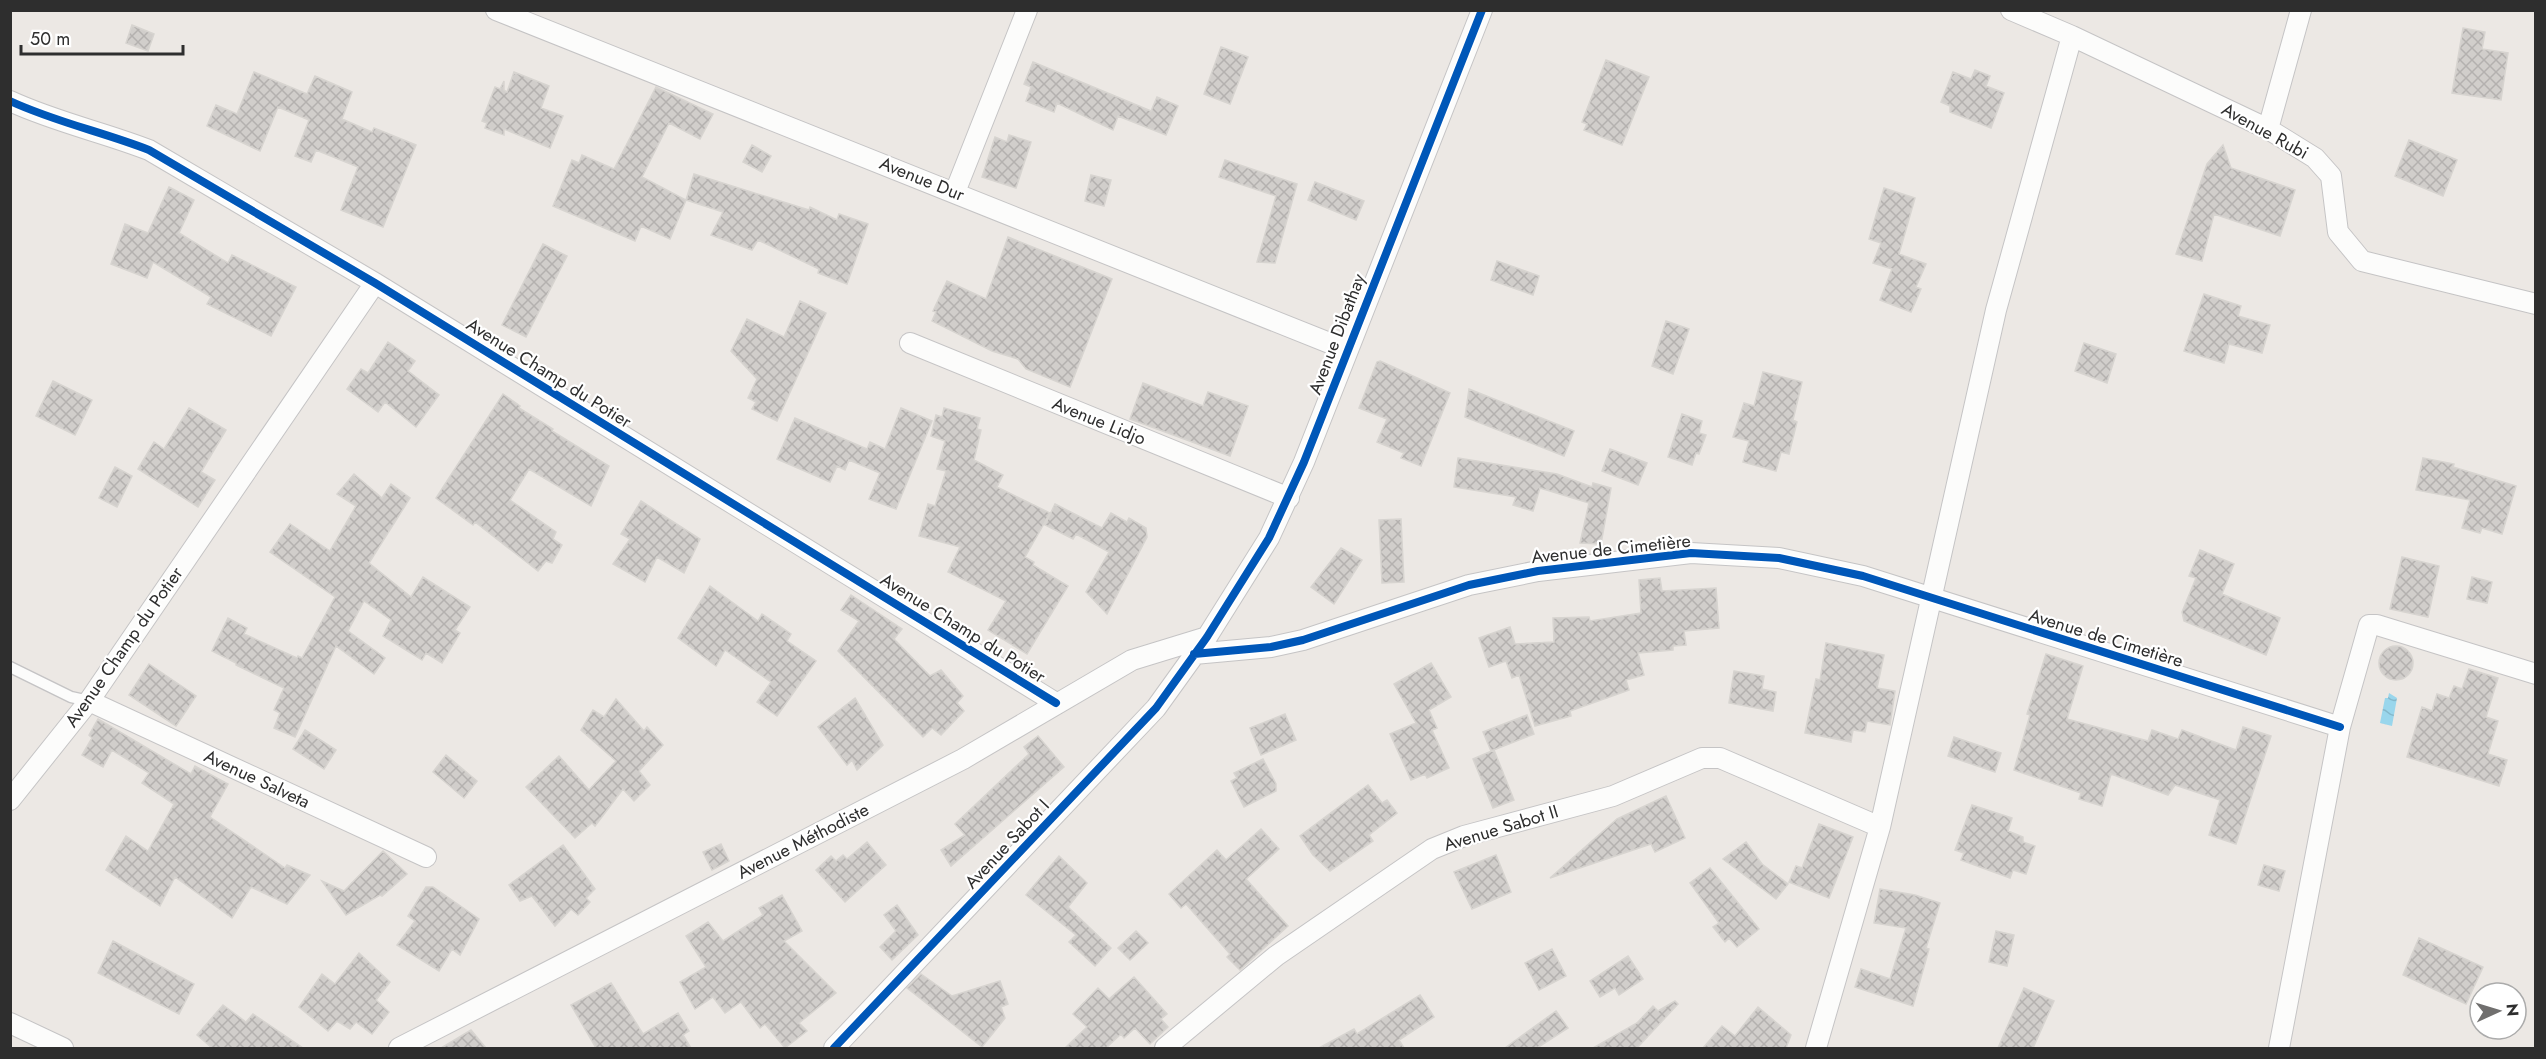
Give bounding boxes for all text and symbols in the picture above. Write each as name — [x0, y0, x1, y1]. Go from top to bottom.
scale bar — [21, 18, 183, 56]
text: 50 m — [30, 26, 70, 52]
street label: Avenue Rubi — [2217, 96, 2313, 166]
street label: Avenue Dur — [876, 150, 969, 208]
street label: Avenue Dibathay — [1302, 270, 1372, 398]
street label: Avenue Champ du Potier — [461, 312, 637, 435]
street label: Avenue Lidjo — [1048, 390, 1150, 452]
street label: Avenue de Cimetière — [1530, 528, 1692, 570]
street label: Avenue Champ du Potier — [59, 561, 190, 732]
street label: Avenue Champ du Potier — [875, 567, 1051, 690]
street label: Avenue de Cimetière — [2026, 602, 2186, 674]
street label: Avenue Salveta — [200, 743, 314, 815]
street label: Avenue Sabot I — [959, 793, 1055, 895]
street label: Avenue Méthodiste — [733, 797, 873, 885]
street label: Avenue Sabot II — [1440, 798, 1562, 858]
north arrow — [2468, 981, 2528, 1041]
text: N — [2501, 1003, 2524, 1017]

